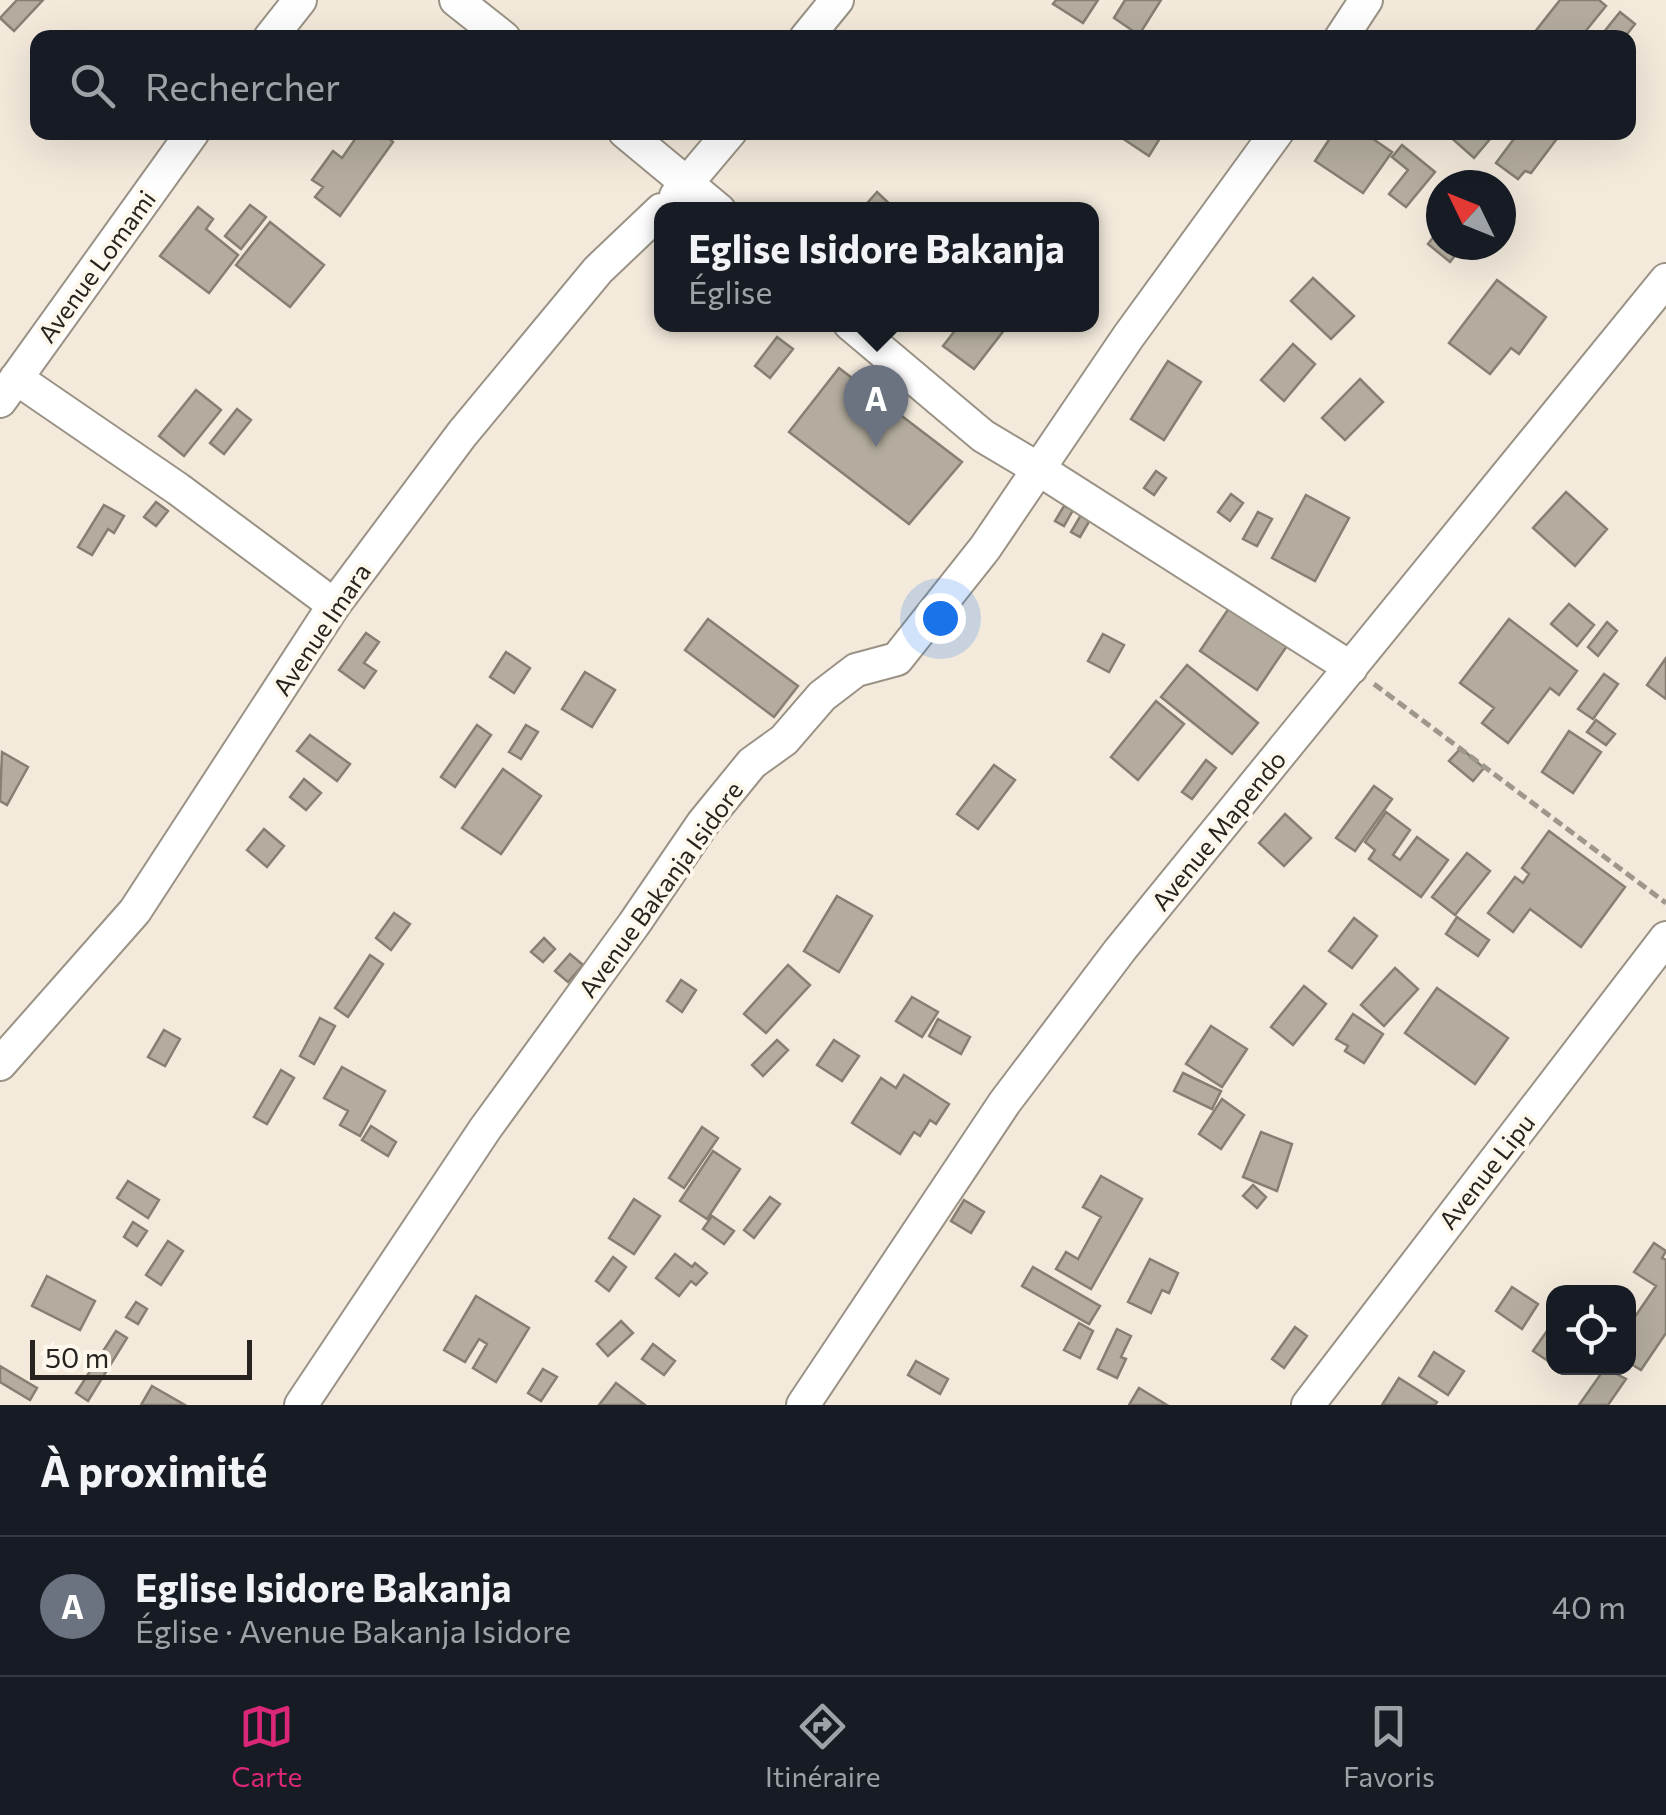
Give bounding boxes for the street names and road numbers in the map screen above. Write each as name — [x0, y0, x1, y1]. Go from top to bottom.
street label: Avenue Lomami — [31, 184, 161, 348]
street label: Avenue Imara — [266, 557, 376, 701]
street label: Avenue Mapendo — [1144, 744, 1292, 916]
street label: Avenue Bakanja Isidore — [572, 775, 748, 1003]
street label: Avenue Lipu — [1432, 1108, 1540, 1234]

